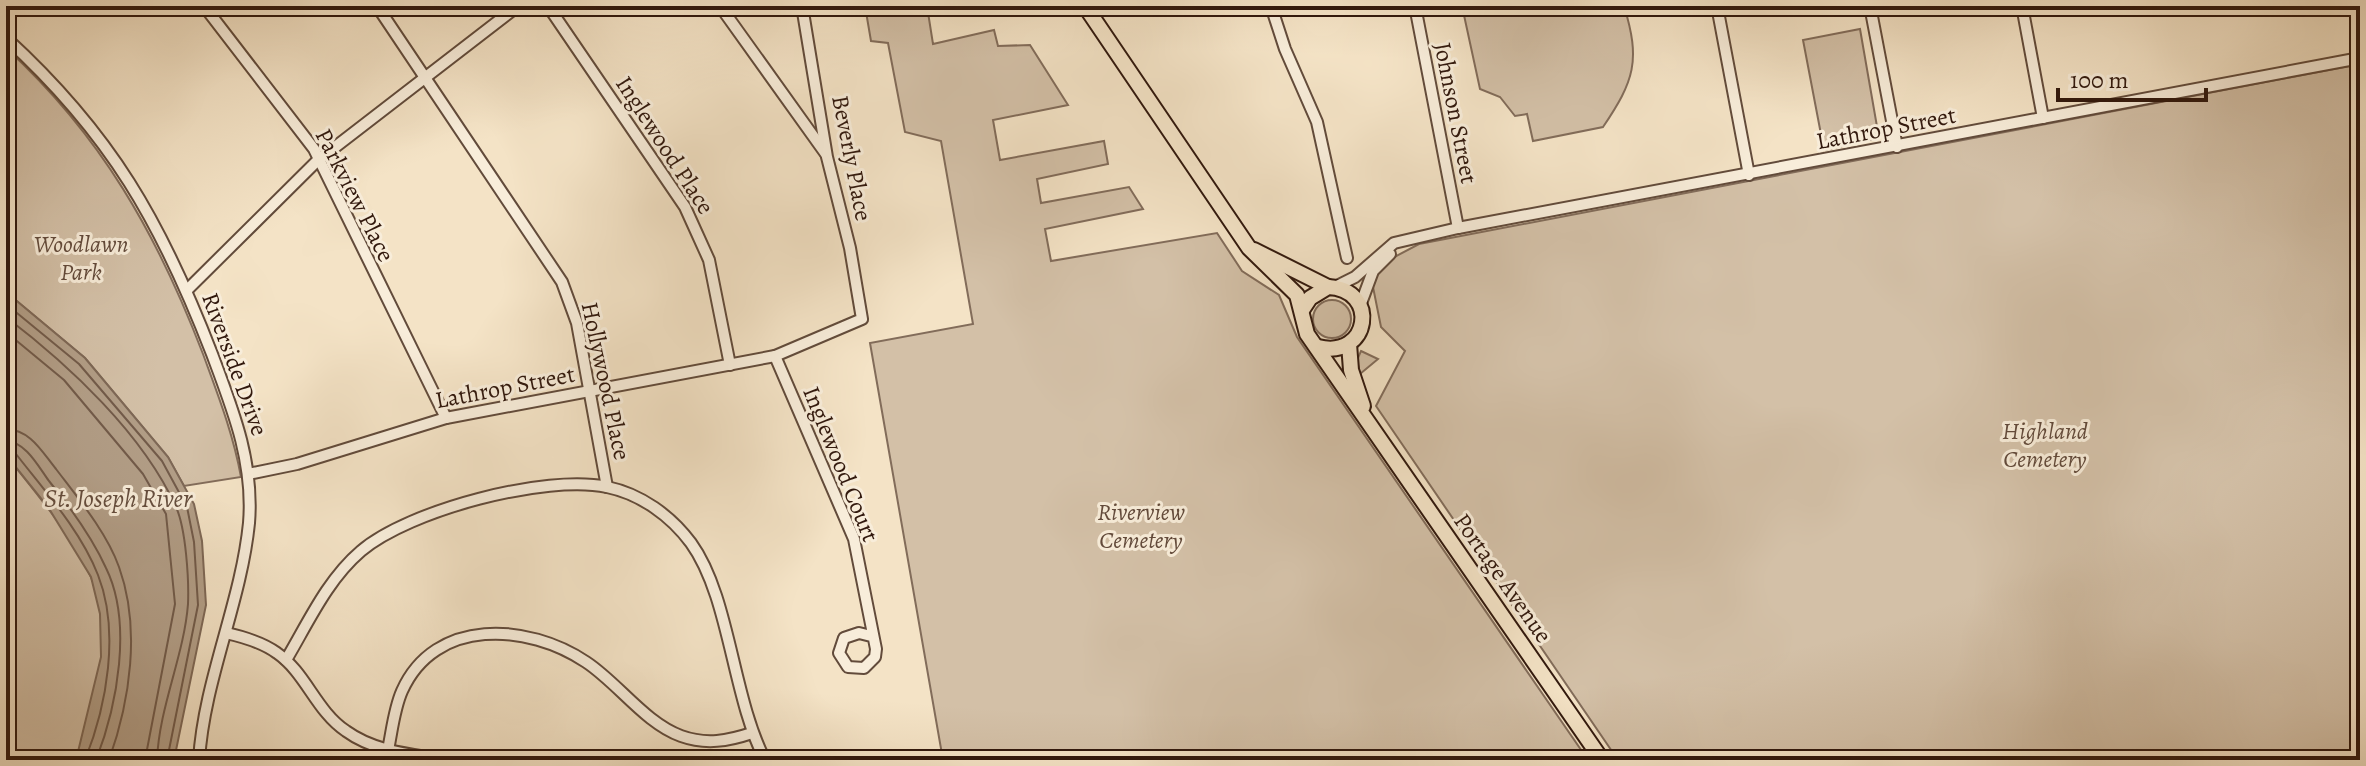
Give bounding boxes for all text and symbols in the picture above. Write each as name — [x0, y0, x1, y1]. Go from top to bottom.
street label: Johnson Street — [1427, 40, 1485, 186]
scale bar — [2058, 52, 2206, 102]
text: 100 m — [2070, 64, 2129, 96]
street label: Inglewood Place — [608, 70, 722, 220]
street label: Beverly Place — [824, 92, 880, 224]
street label: Lathrop Street — [1814, 99, 1959, 157]
street label: Parkview Place — [308, 123, 402, 267]
park label: Woodlawn Park — [34, 228, 128, 288]
street label: Riverside Drive — [194, 288, 276, 440]
street label: Hollywood Place — [574, 299, 638, 463]
street label: Lathrop Street — [433, 358, 578, 416]
street label: Inglewood Court — [795, 382, 887, 546]
park label: Highland Cemetery — [2002, 415, 2088, 475]
water label: St. Joseph River — [44, 481, 193, 516]
park label: Riverview Cemetery — [1097, 496, 1185, 556]
street label: Portage Avenue — [1446, 507, 1560, 649]

